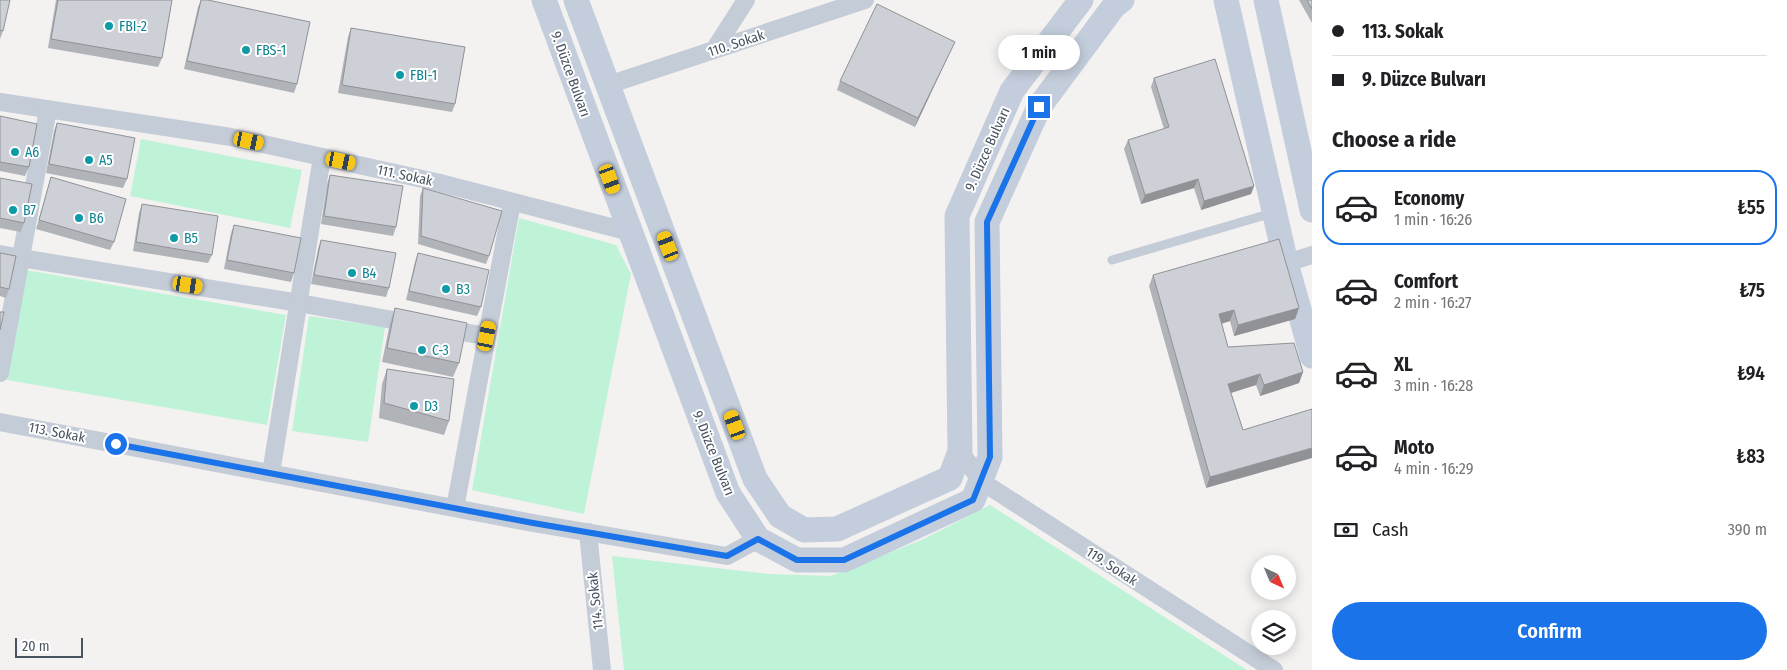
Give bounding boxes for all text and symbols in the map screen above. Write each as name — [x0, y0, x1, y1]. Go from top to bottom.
place label: FBI-2 — [119, 18, 147, 35]
marker: FBI-2 — [103, 20, 115, 32]
text: 113. Sokak — [1362, 20, 1444, 43]
street label: 110. Sokak — [706, 26, 767, 61]
street label: 9. Düzce Bulvarı — [547, 29, 594, 119]
callout: 1 min — [998, 34, 1080, 70]
place label: FBS-1 — [256, 42, 286, 59]
text: 1 min — [1022, 43, 1056, 62]
marker: FBS-1 — [240, 44, 252, 56]
place label: FBI-1 — [410, 67, 437, 84]
text: 9. Düzce Bulvarı — [1362, 68, 1486, 91]
marker: FBI-1 — [394, 69, 406, 81]
route end — [1028, 96, 1050, 118]
street label: 9. Düzce Bulvarı — [961, 105, 1013, 194]
text: Choose a ride — [1332, 126, 1456, 153]
car — [232, 131, 265, 151]
place label: A6 — [25, 144, 39, 161]
marker: A6 — [9, 146, 21, 158]
car — [324, 151, 357, 171]
place label: A5 — [99, 152, 113, 169]
marker: A5 — [83, 154, 95, 166]
street label: 111. Sokak — [376, 161, 435, 190]
car — [597, 162, 622, 196]
icon: car — [1334, 185, 1379, 230]
text: Economy — [1394, 187, 1464, 210]
text: ₺55 — [1737, 196, 1765, 219]
place label: B7 — [23, 202, 36, 219]
marker: B7 — [7, 204, 19, 216]
place label: B6 — [89, 210, 104, 227]
text: 1 min · 16:26 — [1394, 210, 1472, 229]
marker: B6 — [73, 212, 85, 224]
car — [655, 229, 680, 263]
place label: B5 — [184, 230, 198, 247]
marker: B5 — [168, 232, 180, 244]
place label: B4 — [362, 265, 377, 282]
marker: B4 — [346, 267, 358, 279]
icon: car — [1334, 268, 1379, 313]
text: Comfort — [1394, 270, 1458, 293]
car — [172, 275, 203, 295]
text: ₺75 — [1739, 279, 1765, 302]
place label: B3 — [456, 281, 470, 298]
marker: B3 — [440, 283, 452, 295]
text: 2 min · 16:27 — [1394, 293, 1472, 312]
car — [476, 320, 497, 352]
place label: C-3 — [432, 342, 449, 359]
marker: C-3 — [416, 344, 428, 356]
icon: car — [1334, 351, 1379, 396]
text: XL — [1394, 353, 1413, 376]
text: ₺94 — [1737, 362, 1765, 385]
text: 3 min · 16:28 — [1394, 376, 1473, 395]
place label: D3 — [424, 398, 438, 415]
marker: D3 — [408, 400, 420, 412]
street label: 9. Düzce Bulvarı — [689, 408, 738, 498]
car — [722, 408, 747, 442]
street label: 113. Sokak — [27, 419, 87, 446]
route start — [105, 433, 127, 455]
icon: car — [1334, 434, 1379, 479]
text: Moto — [1394, 436, 1434, 459]
text: ₺83 — [1736, 445, 1765, 468]
text: 4 min · 16:29 — [1394, 459, 1473, 478]
icon: cash — [1332, 516, 1360, 544]
text: Cash — [1372, 518, 1409, 541]
text: 390 m — [1728, 520, 1767, 539]
street label: 119. Sokak — [1083, 544, 1141, 590]
north arrow — [1251, 555, 1296, 600]
map controls — [1251, 555, 1296, 655]
street label: 114. Sokak — [584, 571, 607, 631]
button: Confirm — [1332, 602, 1767, 660]
button: layers — [1251, 610, 1296, 655]
scale bar — [15, 635, 82, 658]
text: 20 m — [22, 638, 50, 655]

